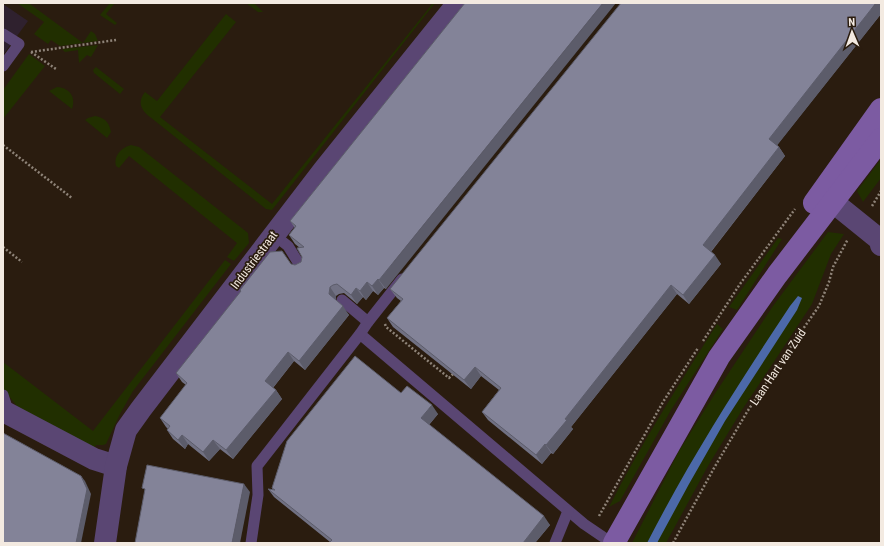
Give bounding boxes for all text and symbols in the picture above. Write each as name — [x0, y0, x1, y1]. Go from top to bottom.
north arrow — [832, 12, 872, 52]
text: N — [848, 16, 856, 29]
street label: Industriestraat — [228, 228, 281, 292]
street label: Laan Hart van Zuid — [747, 326, 809, 408]

